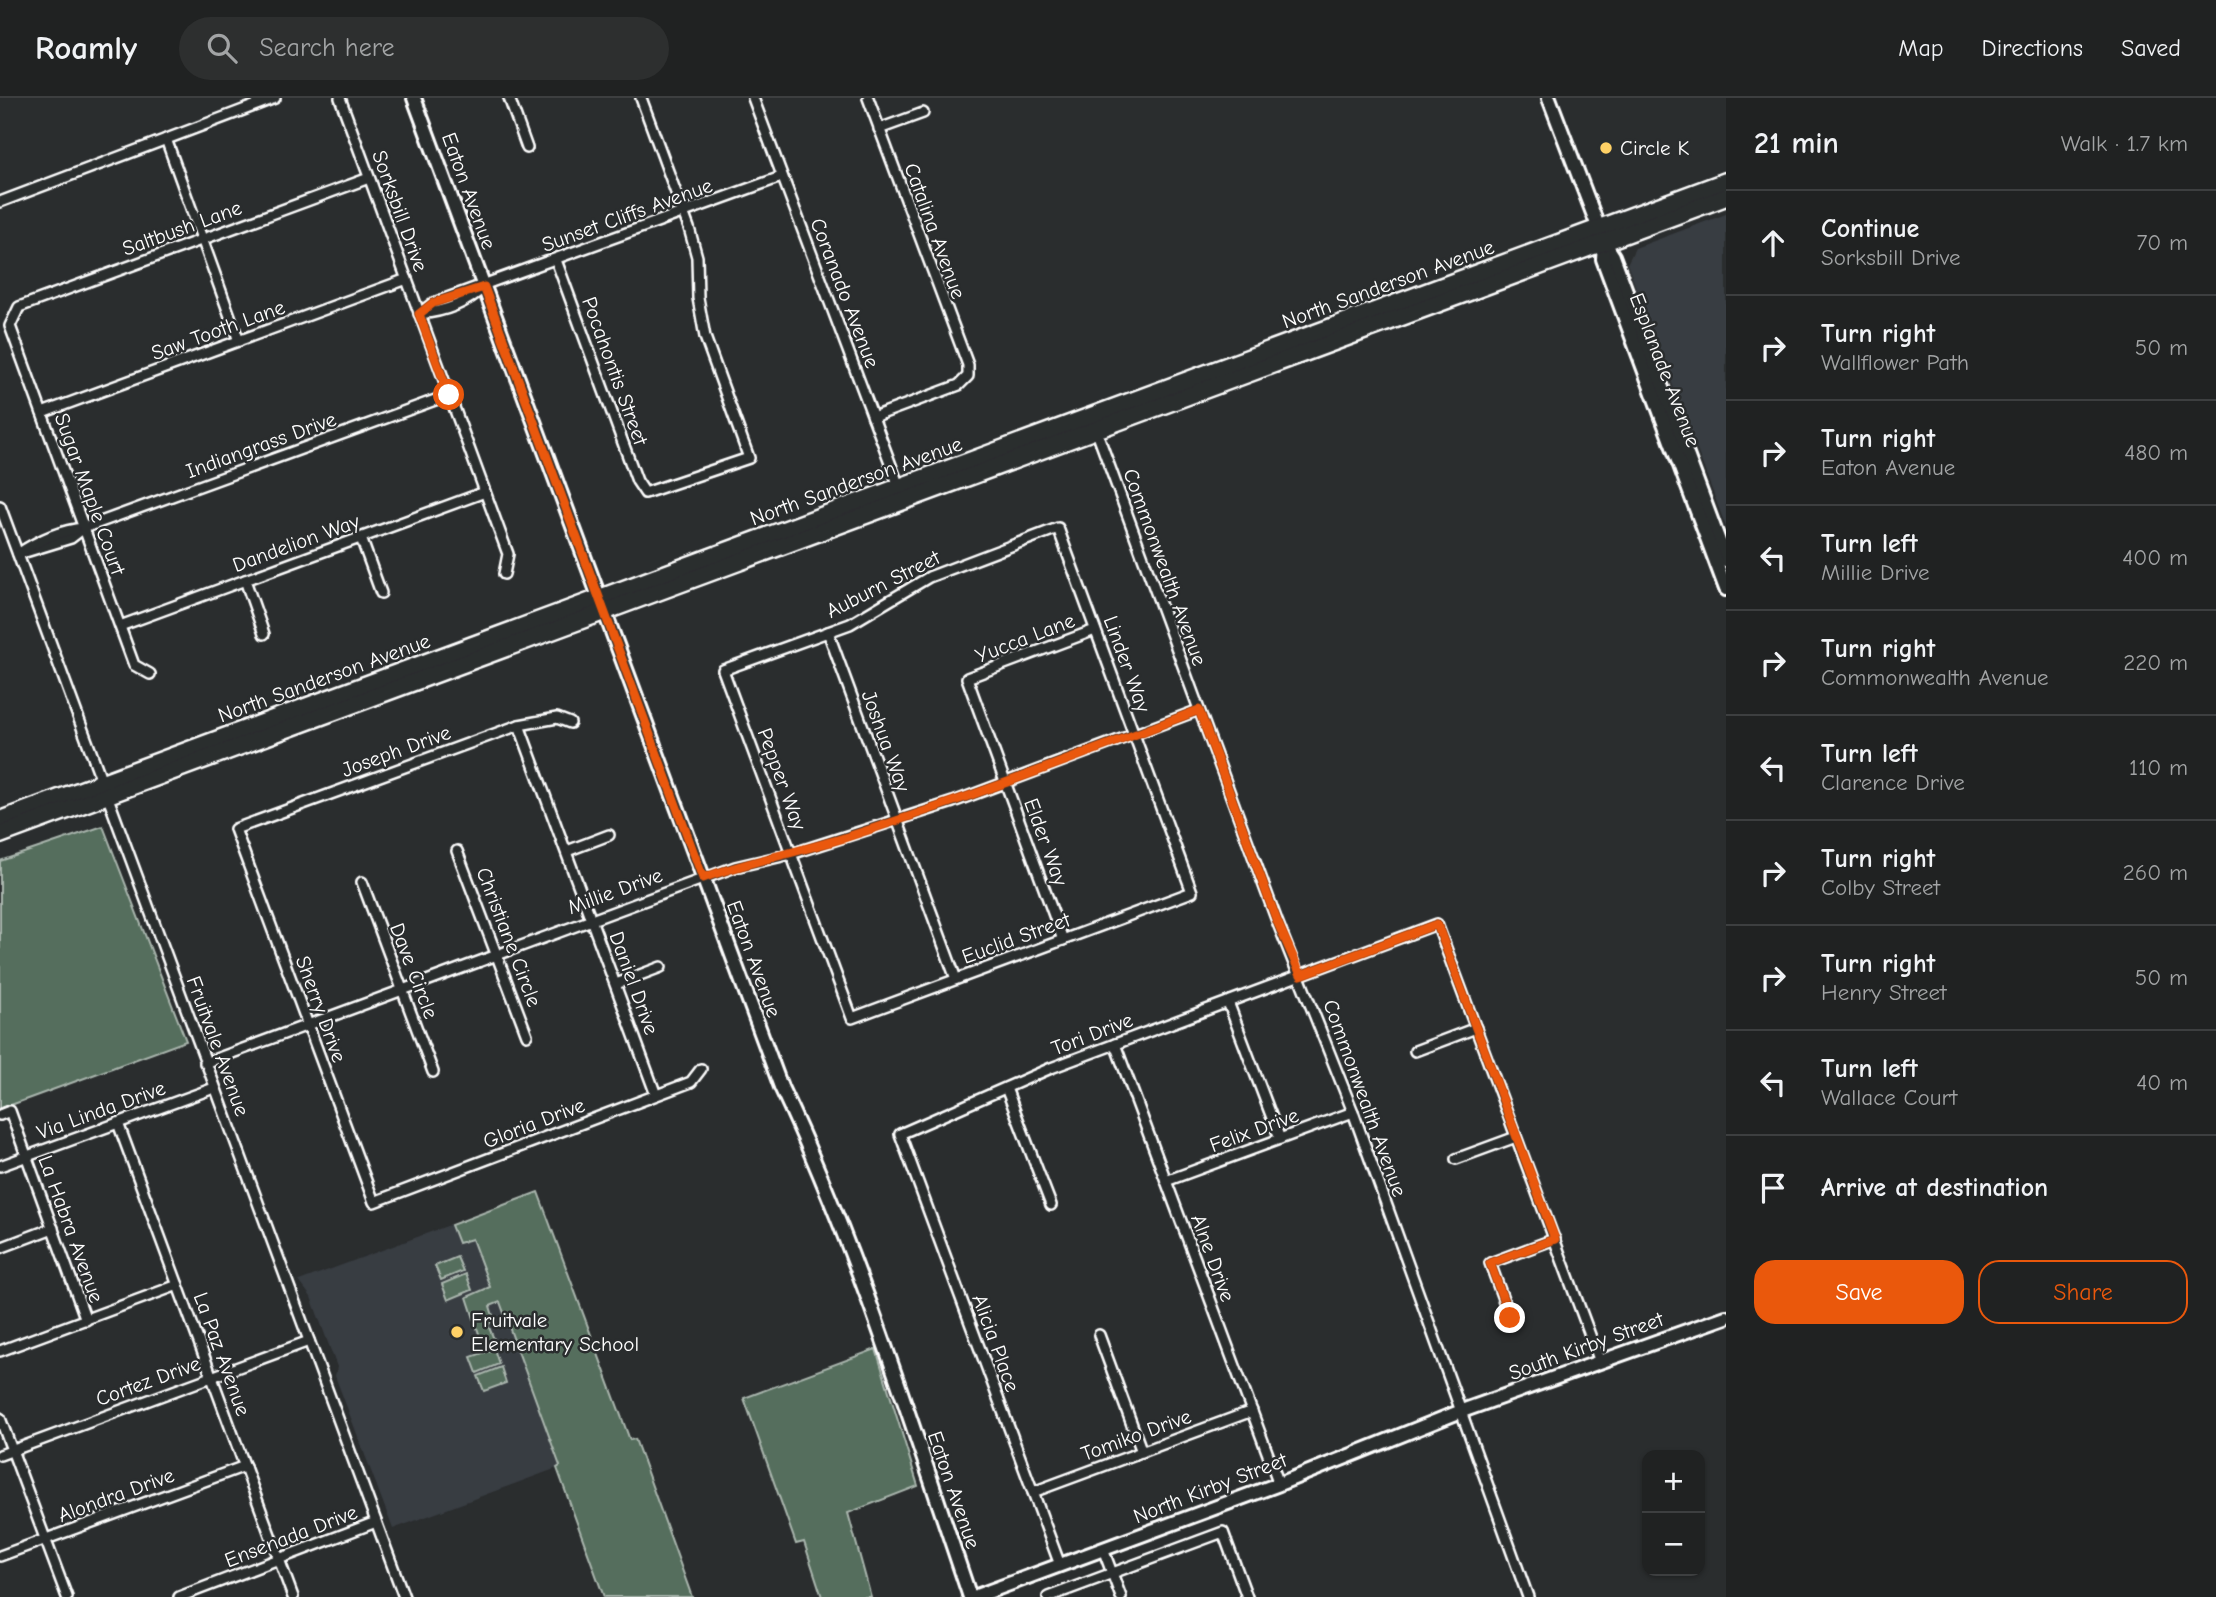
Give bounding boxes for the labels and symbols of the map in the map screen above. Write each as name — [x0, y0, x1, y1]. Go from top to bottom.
street label: Eaton Avenue — [437, 129, 501, 253]
place label: Circle K — [1620, 136, 1690, 160]
marker: Circle K — [1598, 140, 1614, 156]
street label: Sorksbill Drive — [367, 147, 433, 275]
street label: Catalina Avenue — [899, 160, 971, 302]
street label: Sunset Cliffs Avenue — [538, 173, 716, 257]
street label: Saltbush Lane — [119, 195, 245, 261]
street label: Coranado Avenue — [805, 215, 885, 371]
street label: North Sanderson Avenue — [1279, 234, 1497, 334]
street label: Esplanade Avenue — [1625, 290, 1705, 450]
street label: Pocahontis Street — [577, 294, 653, 449]
street label: Saw Tooth Lane — [148, 295, 288, 365]
route start — [433, 379, 464, 410]
street label: Indiangrass Drive — [183, 407, 339, 483]
street label: Sugar Maple Court — [50, 410, 131, 579]
street label: North Sanderson Avenue — [747, 431, 965, 531]
street label: Commonwealth Avenue — [1118, 465, 1212, 669]
street label: Dandelion Way — [229, 509, 363, 577]
street label: Auburn Street — [822, 545, 945, 623]
street label: Yucca Lane — [972, 608, 1078, 668]
street label: Linder Way — [1098, 612, 1156, 716]
street label: North Sanderson Avenue — [215, 628, 433, 728]
street label: Joshua Way — [857, 687, 916, 796]
street label: Joseph Drive — [338, 720, 454, 782]
street label: Pepper Way — [752, 725, 812, 834]
street label: Elder Way — [1019, 795, 1073, 890]
street label: Millie Drive — [564, 863, 666, 919]
street label: Christiane Circle — [471, 864, 547, 1010]
street label: Eaton Avenue — [722, 897, 786, 1021]
street label: Euclid Street — [959, 907, 1074, 969]
street label: Dave Circle — [385, 920, 443, 1022]
street label: Daniel Drive — [604, 928, 664, 1038]
street label: Sherry Drive — [291, 952, 351, 1066]
street label: Fruitvale Avenue — [182, 973, 254, 1119]
street label: Commonwealth Avenue — [1318, 996, 1412, 1200]
street label: Tori Drive — [1048, 1007, 1136, 1061]
street label: Via Linda Drive — [33, 1076, 169, 1144]
street label: Gloria Drive — [480, 1093, 588, 1153]
street label: Felix Drive — [1206, 1103, 1302, 1157]
street label: La Habra Avenue — [33, 1152, 109, 1306]
street label: Alne Drive — [1186, 1211, 1240, 1305]
street label: La Paz Avenue — [189, 1289, 255, 1419]
street label: Alicia Place — [967, 1291, 1025, 1395]
route end — [1494, 1302, 1525, 1333]
street label: South Kirby Street — [1505, 1307, 1667, 1385]
place label: Fruitvale Elementary School — [471, 1308, 639, 1356]
marker: Fruitvale Elementary School — [449, 1324, 465, 1340]
street label: Cortez Drive — [92, 1351, 204, 1411]
street label: Tomiko Drive — [1078, 1404, 1194, 1466]
street label: Eaton Avenue — [923, 1428, 985, 1552]
street label: North Kirby Street — [1130, 1447, 1291, 1528]
street label: Alondra Drive — [55, 1463, 177, 1527]
street label: Ensenada Drive — [221, 1500, 361, 1572]

